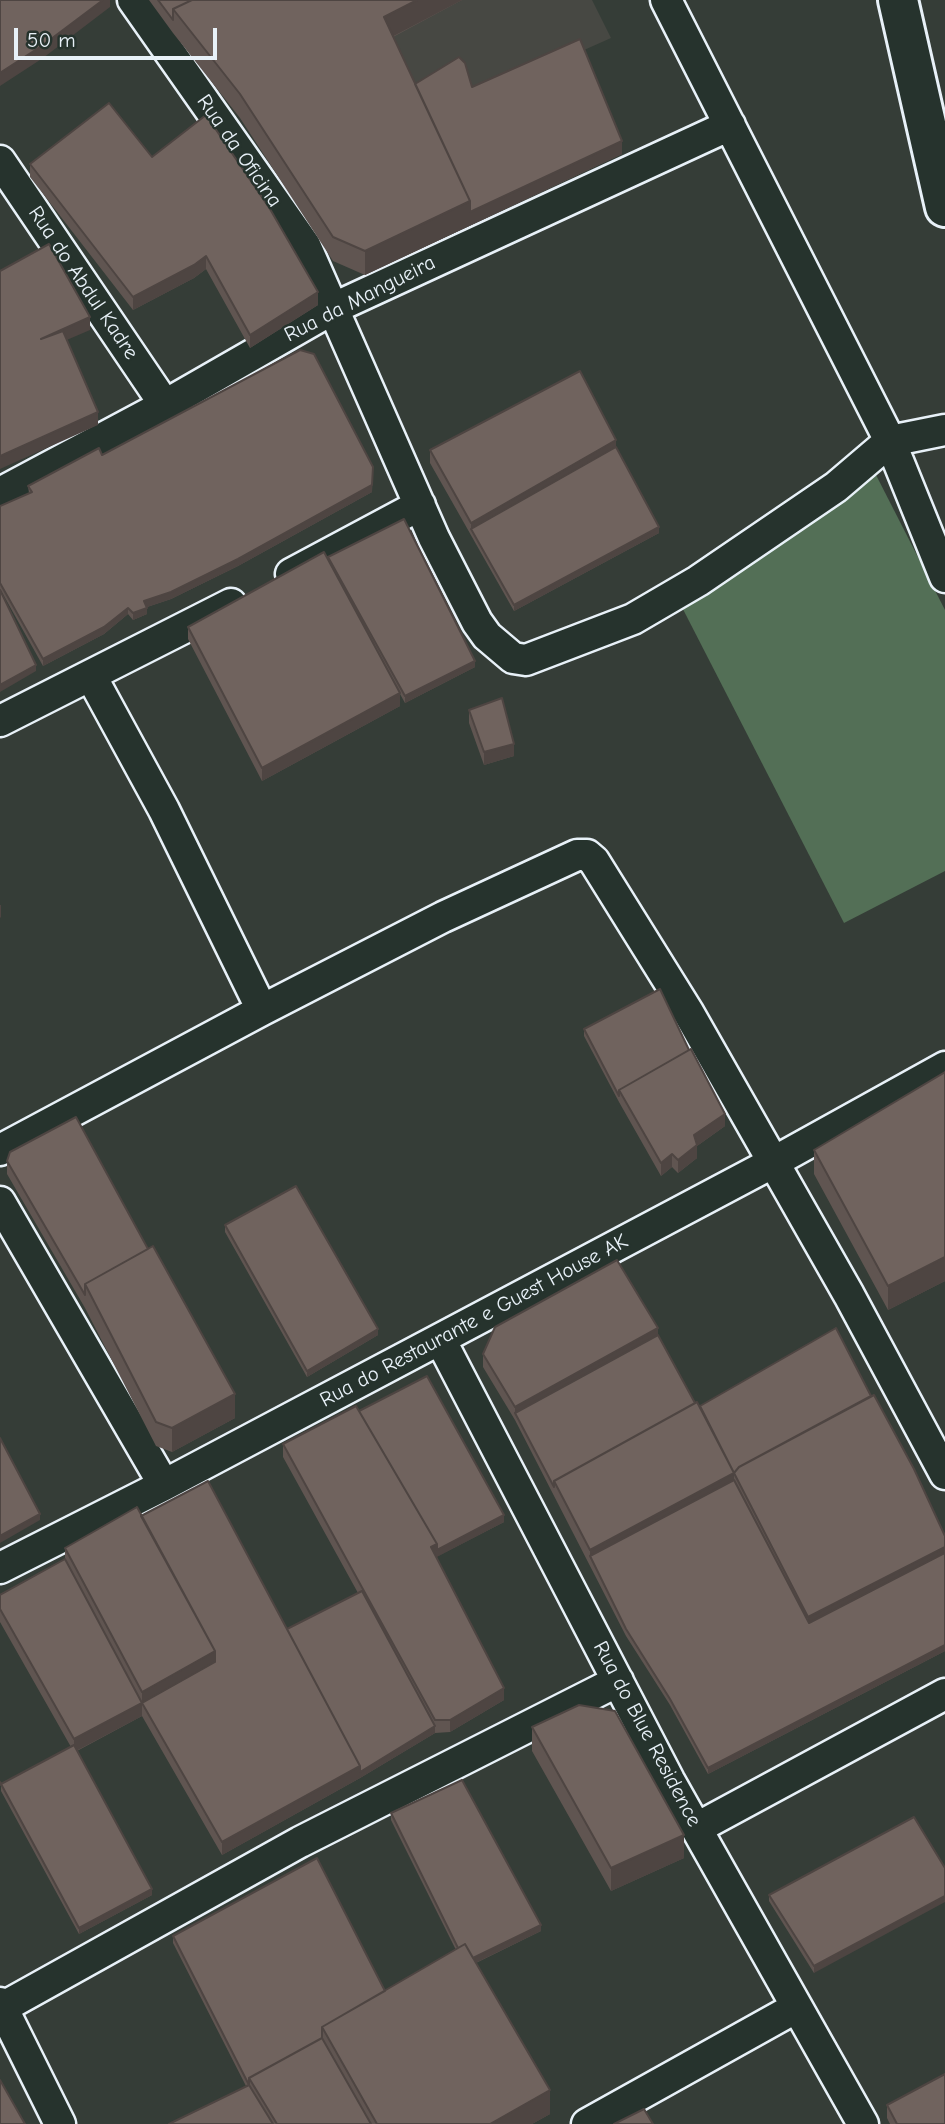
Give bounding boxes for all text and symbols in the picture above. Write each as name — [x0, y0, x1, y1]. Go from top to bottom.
scale bar — [18, 14, 220, 58]
text: 50 m — [27, 28, 76, 52]
street label: Rua da Oficina — [191, 90, 287, 212]
street label: Rua do Abdul Kadre — [22, 202, 144, 364]
street label: Rua da Mangueira — [280, 250, 440, 348]
street label: Rua do Restaurante e Guest House AK — [316, 1229, 632, 1413]
street label: Rua do Blue Residence — [587, 1637, 707, 1831]

